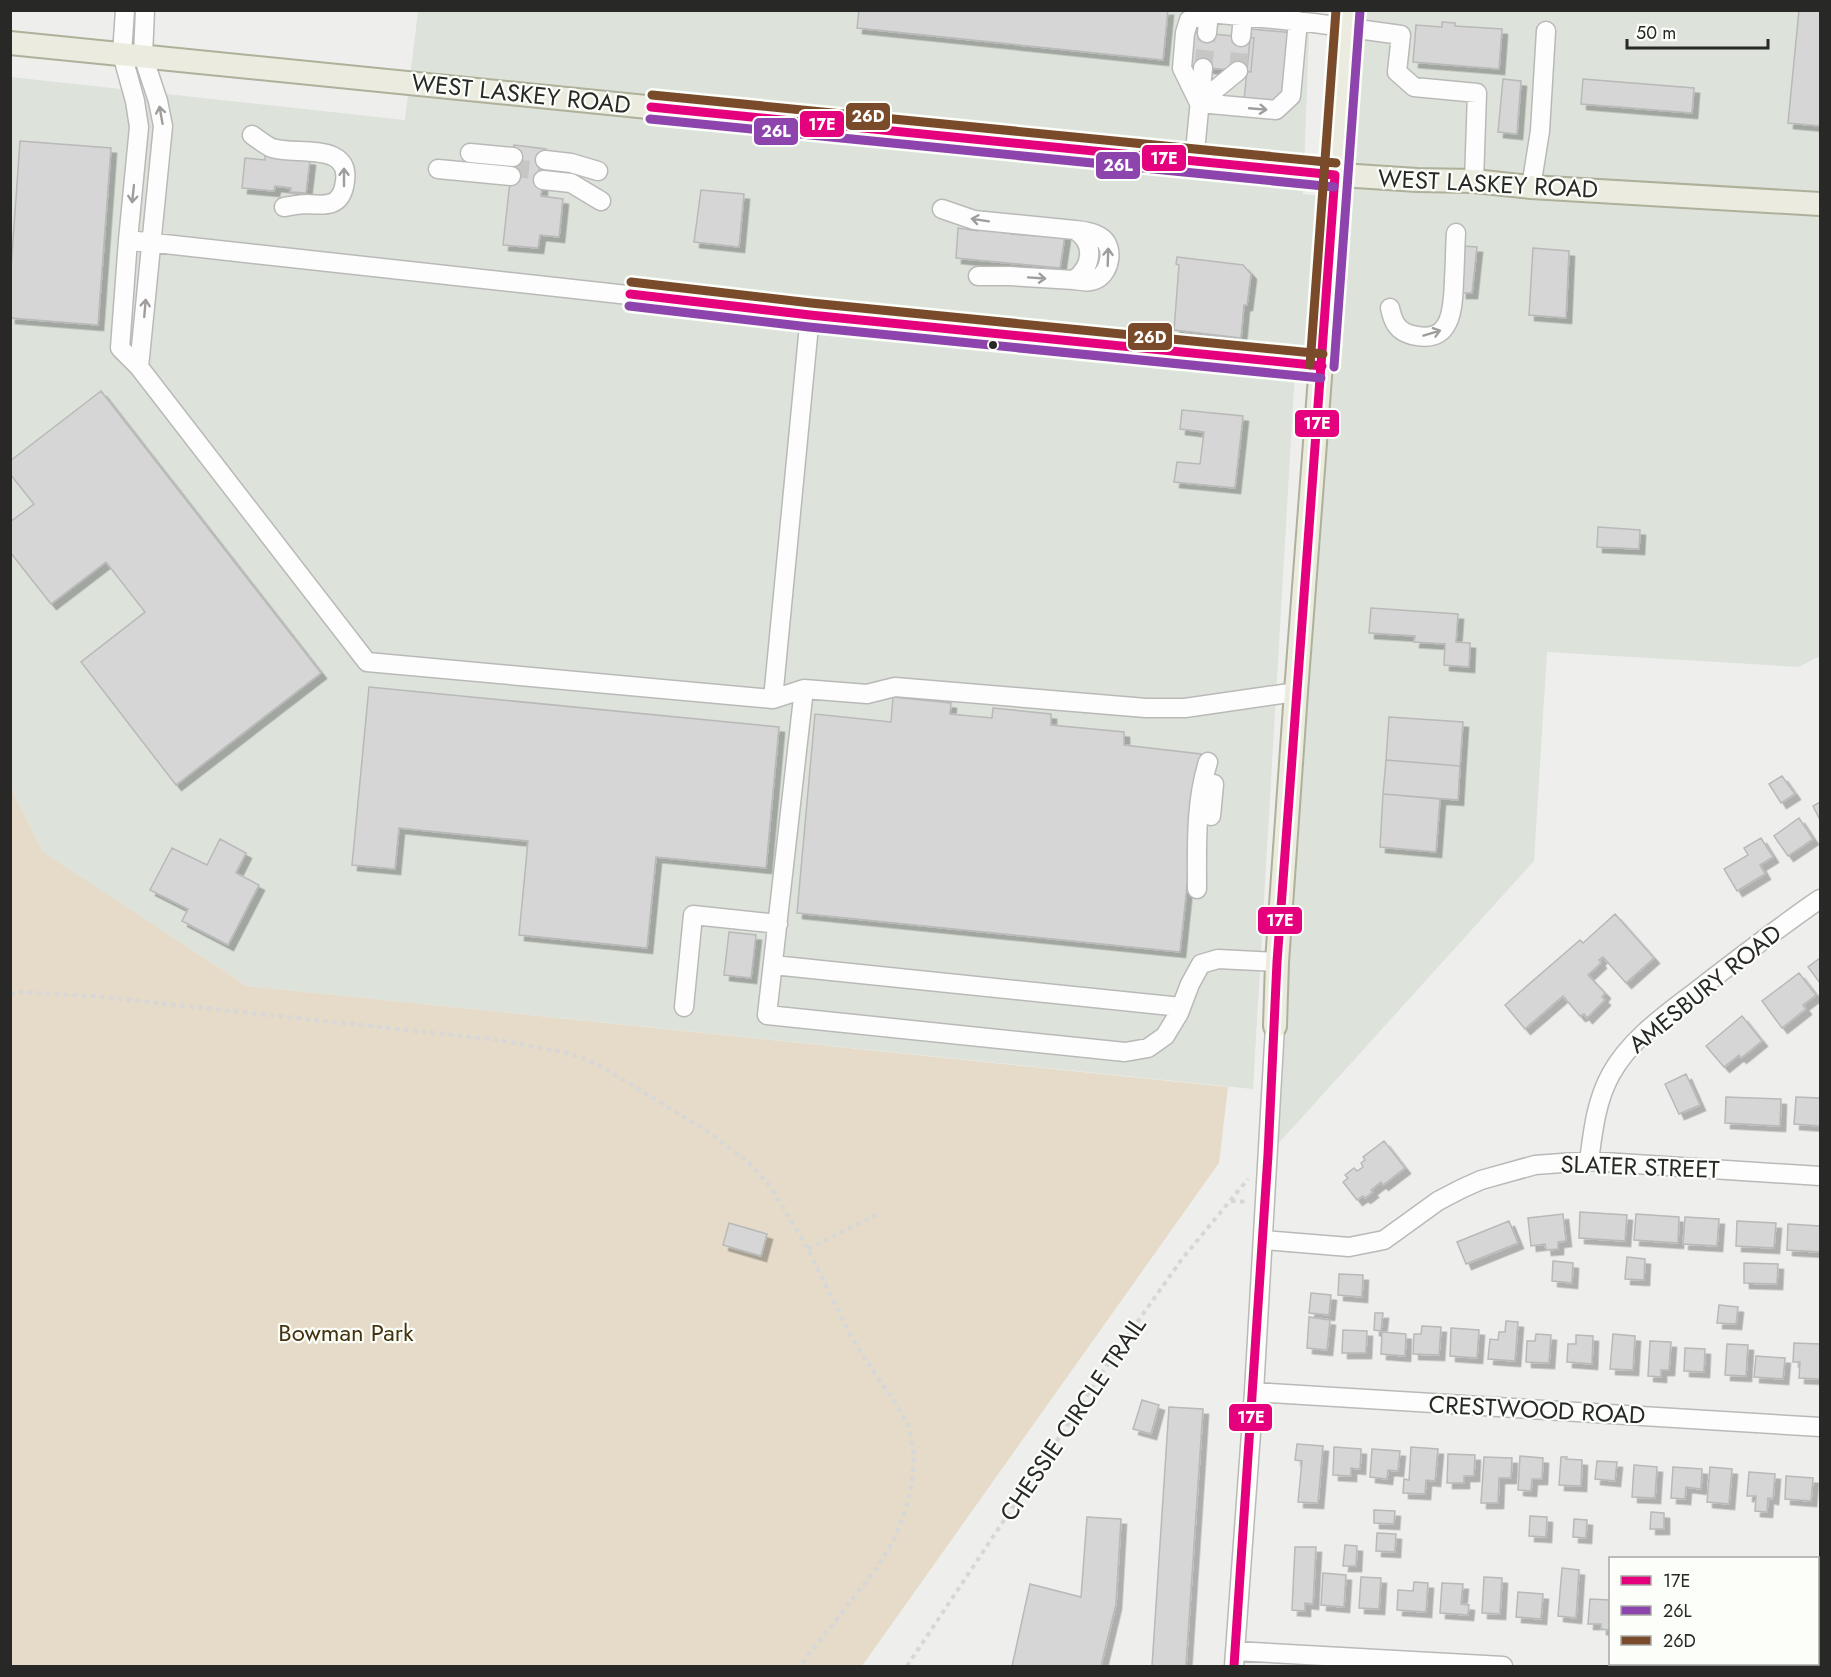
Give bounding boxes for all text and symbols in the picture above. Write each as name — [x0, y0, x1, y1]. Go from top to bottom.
scale bar — [1627, 12, 1768, 50]
text: 50 m — [1636, 20, 1676, 46]
street label: WEST LASKEY ROAD — [410, 65, 632, 122]
line badge: 26D — [845, 102, 891, 131]
one-way arrow — [1247, 104, 1267, 115]
one-way arrow — [155, 105, 166, 125]
text: 26D — [852, 105, 885, 128]
line badge: 17E — [799, 110, 845, 138]
text: 17E — [808, 113, 836, 136]
line badge: 26L — [753, 117, 799, 146]
text: 26L — [761, 120, 791, 143]
line badge: 17E — [1141, 144, 1187, 172]
text: 17E — [1150, 147, 1178, 170]
line badge: 26L — [1095, 151, 1141, 180]
text: 26L — [1103, 154, 1133, 177]
street label: WEST LASKEY ROAD — [1377, 160, 1599, 207]
one-way arrow — [338, 168, 350, 188]
one-way arrow — [127, 184, 138, 204]
one-way arrow — [970, 215, 990, 226]
one-way arrow — [1102, 247, 1113, 267]
one-way arrow — [1026, 272, 1046, 283]
one-way arrow — [140, 299, 151, 319]
line badge: 26D — [1127, 322, 1173, 351]
text: 26D — [1134, 326, 1167, 349]
one-way arrow — [1422, 327, 1441, 338]
unlabelled marker — [987, 339, 999, 351]
line badge: 17E — [1294, 409, 1340, 438]
text: 17E — [1303, 412, 1331, 435]
line badge: 17E — [1257, 906, 1303, 935]
text: 17E — [1266, 909, 1294, 932]
street label: AMESBURY ROAD — [1621, 916, 1789, 1061]
street label: SLATER STREET — [1560, 1146, 1720, 1187]
street label: CHESSIE CIRCLE TRAIL — [991, 1309, 1154, 1528]
park label: Bowman Park — [278, 1315, 414, 1350]
street label: CRESTWOOD ROAD — [1428, 1386, 1646, 1433]
line badge: 17E — [1228, 1403, 1273, 1432]
text: 17E — [1237, 1406, 1265, 1429]
legend — [1609, 1557, 1819, 1665]
text: 17E — [1663, 1568, 1690, 1594]
text: 26L — [1663, 1598, 1692, 1624]
text: 26D — [1663, 1628, 1696, 1654]

